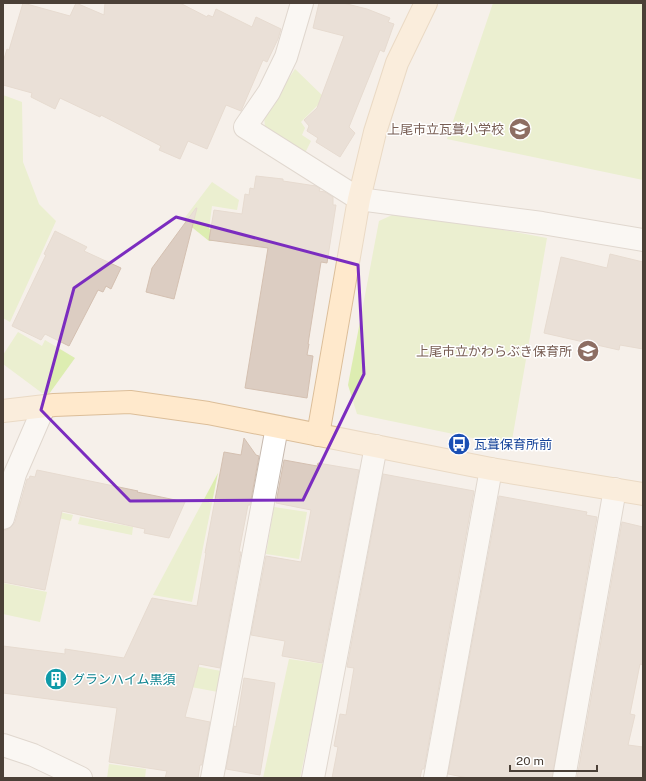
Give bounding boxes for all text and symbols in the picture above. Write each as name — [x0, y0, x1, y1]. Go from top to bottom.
school or university icon: 上尾市立瓦葺小学校 — [507, 116, 533, 142]
place label: 上尾市立瓦葺小学校 — [387, 122, 504, 137]
school or university icon: 上尾市立かわらぶき保育所 — [575, 338, 601, 364]
place label: 上尾市立かわらぶき保育所 — [416, 344, 572, 359]
bus stop icon: 瓦葺保育所前 — [446, 431, 472, 457]
place label: 瓦葺保育所前 — [474, 437, 552, 452]
building icon: グランハイム黒須 — [43, 666, 69, 692]
place label: グランハイム黒須 — [72, 672, 175, 687]
scale bar — [510, 747, 597, 773]
text: 20 m — [516, 754, 544, 768]

